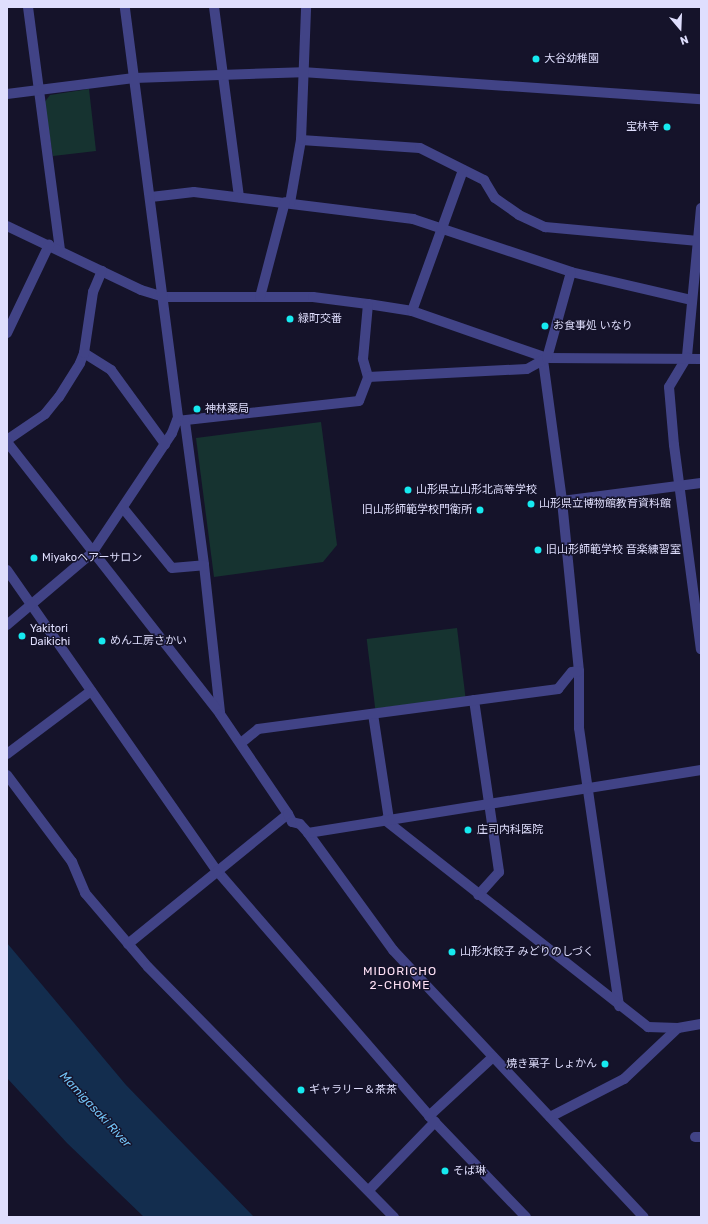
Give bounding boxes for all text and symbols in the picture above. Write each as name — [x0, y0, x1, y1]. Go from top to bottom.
north arrow — [660, 8, 700, 48]
text: N — [678, 32, 690, 47]
place label: 大谷幼稚園 — [544, 52, 599, 66]
marker: 大谷幼稚園 — [531, 54, 541, 64]
place label: 宝林寺 — [626, 120, 659, 134]
marker: 宝林寺 — [662, 122, 672, 132]
place label: 緑町交番 — [298, 312, 342, 326]
marker: 緑町交番 — [285, 314, 295, 324]
place label: お食事処 いなり — [553, 319, 633, 333]
marker: お食事処 いなり — [540, 321, 550, 331]
place label: 神林薬局 — [205, 402, 249, 416]
marker: 神林薬局 — [192, 404, 202, 414]
place label: 山形県立山形北高等学校 — [416, 483, 537, 497]
marker: 山形県立山形北高等学校 — [403, 485, 413, 495]
place label: 山形県立博物館教育資料館 — [539, 497, 671, 511]
marker: 山形県立博物館教育資料館 — [526, 499, 536, 509]
place label: 旧山形師範学校門衛所 — [362, 503, 472, 517]
marker: 旧山形師範学校門衛所 — [475, 505, 485, 515]
place label: 旧山形師範学校 音楽練習室 — [546, 543, 681, 557]
marker: 旧山形師範学校 音楽練習室 — [533, 545, 543, 555]
place label: Miyakoヘアーサロン — [42, 551, 142, 565]
marker: Miyakoヘアーサロン — [29, 553, 39, 563]
place label: Yakitori Daikichi — [30, 623, 70, 649]
marker: Yakitori Daikichi — [17, 631, 27, 641]
place label: めん工房さかい — [110, 634, 187, 648]
marker: めん工房さかい — [97, 636, 107, 646]
place label: 庄司内科医院 — [477, 823, 543, 837]
marker: 庄司内科医院 — [462, 824, 474, 836]
place label: 山形水餃子 みどりのしづく — [460, 945, 595, 959]
marker: 山形水餃子 みどりのしづく — [447, 947, 457, 957]
district label: MIDORICHO 2-CHOME — [363, 965, 437, 993]
place label: 焼き菓子 しょかん — [506, 1057, 597, 1071]
marker: 焼き菓子 しょかん — [600, 1059, 610, 1069]
water label: Mamigasaki River — [56, 1069, 134, 1151]
place label: ギャラリー＆茶茶 — [309, 1083, 397, 1097]
marker: ギャラリー＆茶茶 — [296, 1085, 306, 1095]
place label: そば琳 — [453, 1164, 486, 1178]
marker: そば琳 — [440, 1166, 450, 1176]

